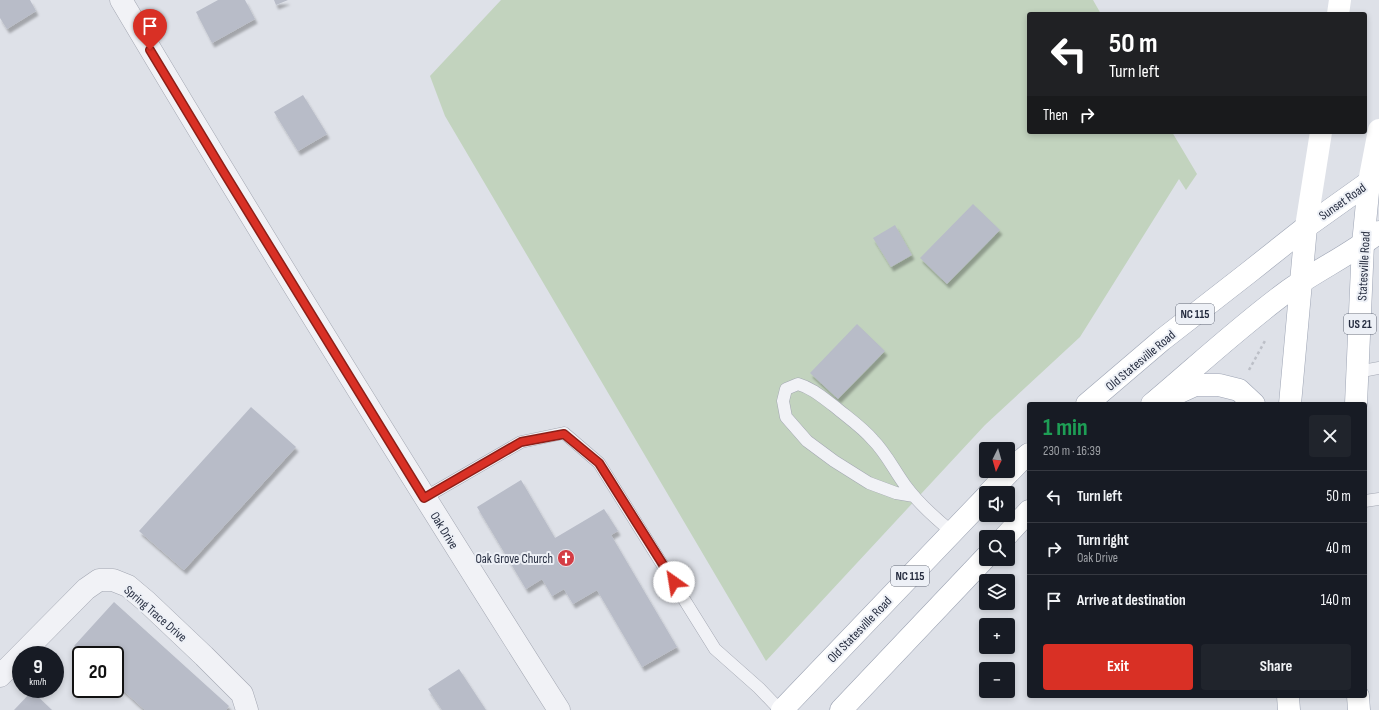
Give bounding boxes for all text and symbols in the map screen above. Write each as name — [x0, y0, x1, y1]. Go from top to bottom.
pin — [133, 9, 167, 50]
icon: arrive — [139, 15, 161, 37]
text: 50 m — [1109, 27, 1158, 60]
icon: left — [1043, 28, 1095, 80]
text: Turn left — [1109, 61, 1160, 82]
icon: right — [1076, 104, 1098, 126]
text: Then — [1043, 106, 1068, 125]
street label: Sunset Road — [1316, 180, 1369, 224]
street label: Statesville Road — [1354, 231, 1374, 301]
road number: NC 115 — [1176, 304, 1214, 324]
road number: US 21 — [1344, 314, 1376, 334]
street label: Old Statesville Road — [1103, 327, 1179, 394]
text: 1 min — [1043, 413, 1088, 442]
button: close — [1309, 415, 1351, 457]
north arrow — [979, 442, 1015, 478]
map controls — [979, 442, 1015, 698]
text: 230 m · 16:39 — [1043, 443, 1101, 459]
button: sound — [979, 486, 1015, 522]
icon: left — [1043, 486, 1065, 508]
text: Turn left — [1077, 487, 1122, 506]
text: 50 m — [1326, 487, 1351, 506]
street label: Oak Drive — [426, 509, 462, 552]
button: search — [979, 530, 1015, 566]
text: Turn right — [1077, 531, 1129, 550]
icon: right — [1043, 538, 1065, 560]
text: 40 m — [1326, 539, 1351, 558]
church icon: Oak Grove Church — [556, 548, 576, 568]
text: Oak Drive — [1077, 550, 1118, 566]
place label: Oak Grove Church — [476, 551, 553, 567]
position arrow — [653, 561, 695, 603]
road number: NC 115 — [891, 566, 929, 586]
button: layers — [979, 574, 1015, 610]
street label: Spring Trace Drive — [121, 582, 190, 645]
icon: arrive — [1043, 590, 1065, 612]
text: Arrive at destination — [1077, 591, 1186, 610]
text: 140 m — [1321, 591, 1351, 610]
street label: Old Statesville Road — [824, 593, 895, 666]
button: + — [979, 618, 1015, 654]
button: Exit — [1043, 644, 1193, 690]
button: Share — [1201, 644, 1351, 690]
speed limit sign: 20 — [72, 646, 124, 698]
text: 9 — [33, 655, 43, 679]
button: − — [979, 662, 1015, 698]
text: km/h — [29, 676, 47, 688]

